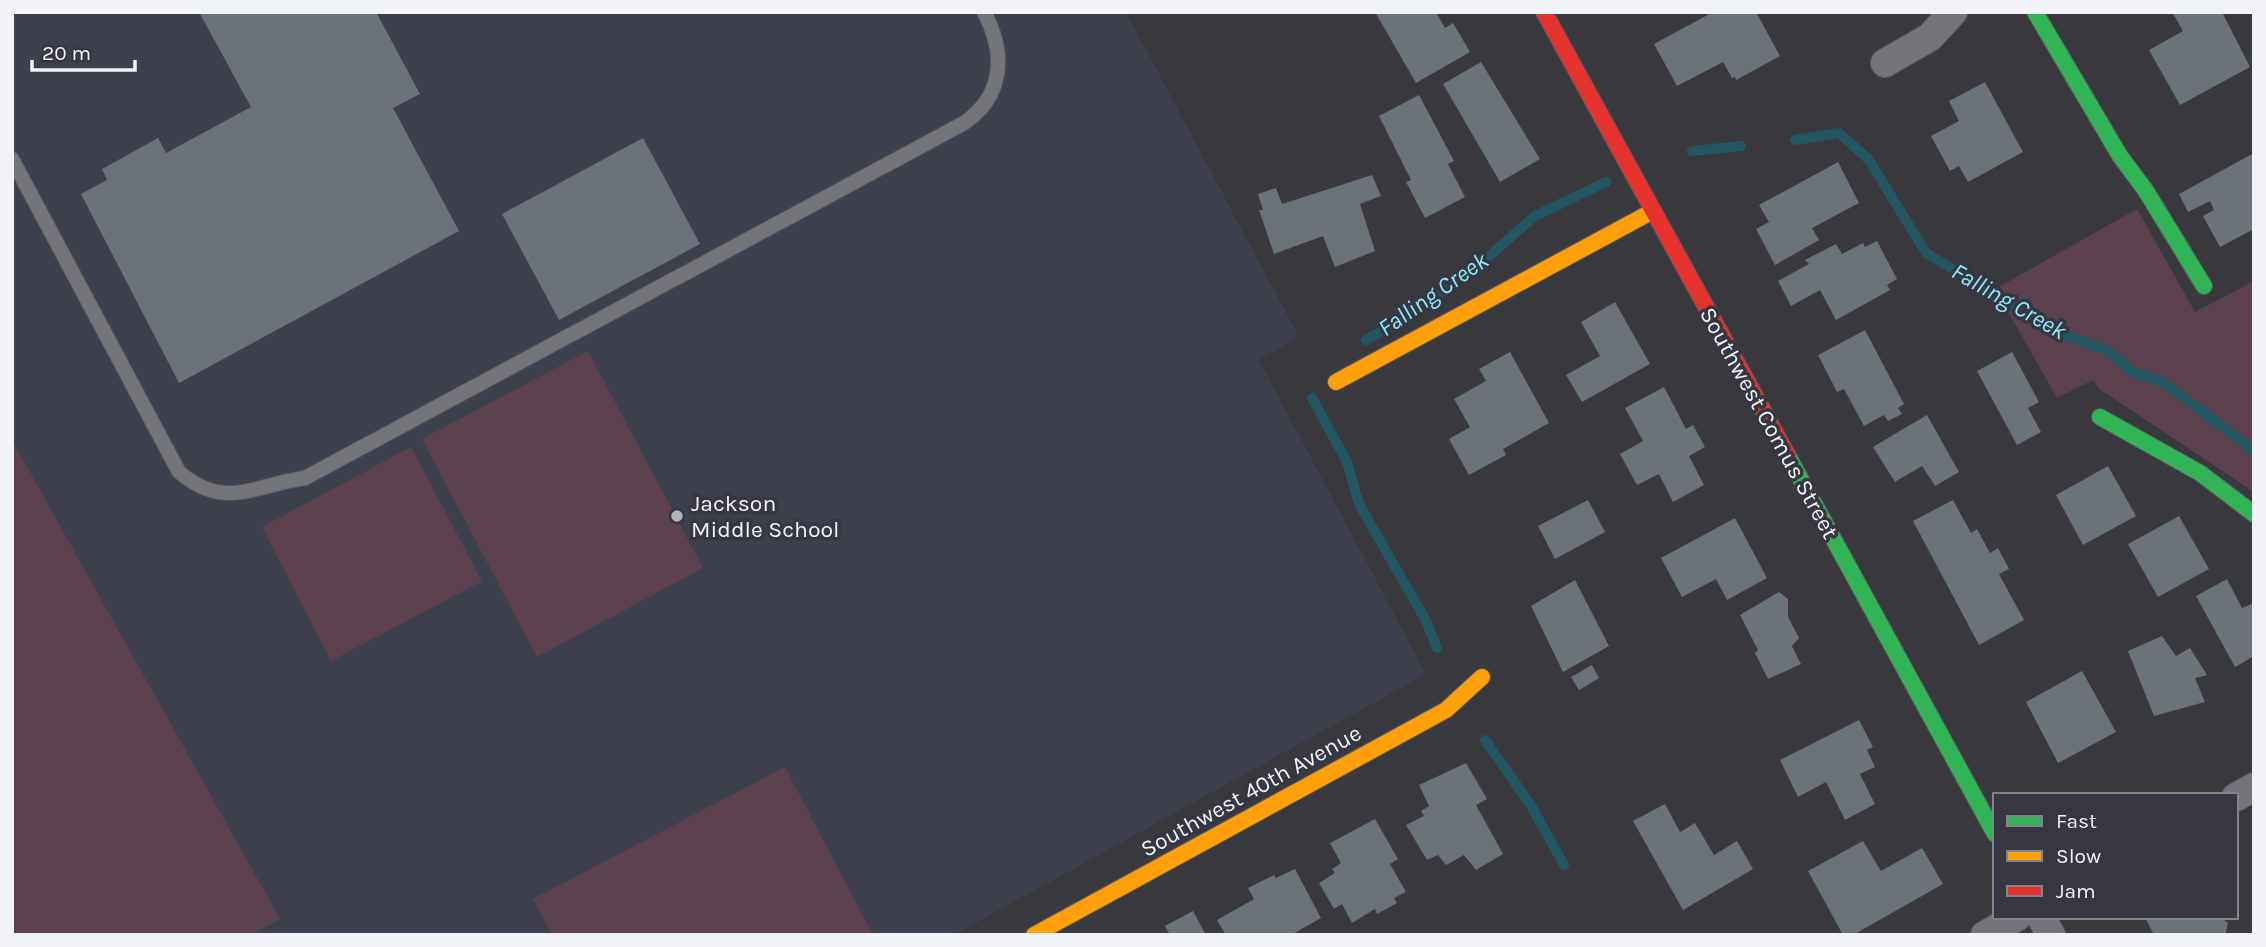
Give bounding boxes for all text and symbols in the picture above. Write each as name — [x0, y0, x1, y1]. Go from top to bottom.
scale bar — [32, 28, 135, 72]
text: 20 m — [42, 41, 91, 65]
water label: Falling Creek — [1373, 245, 1494, 342]
water label: Falling Creek — [1947, 257, 2072, 345]
street label: Southwest Comus Street — [1694, 303, 1844, 544]
place label: Jackson Middle School — [691, 490, 840, 543]
marker: Jackson Middle School — [669, 508, 685, 524]
street label: Southwest 40th Avenue — [1136, 719, 1366, 863]
legend — [1993, 793, 2238, 919]
text: Fast — [2056, 809, 2097, 833]
text: Slow — [2056, 844, 2101, 868]
text: Jam — [2056, 879, 2096, 903]

